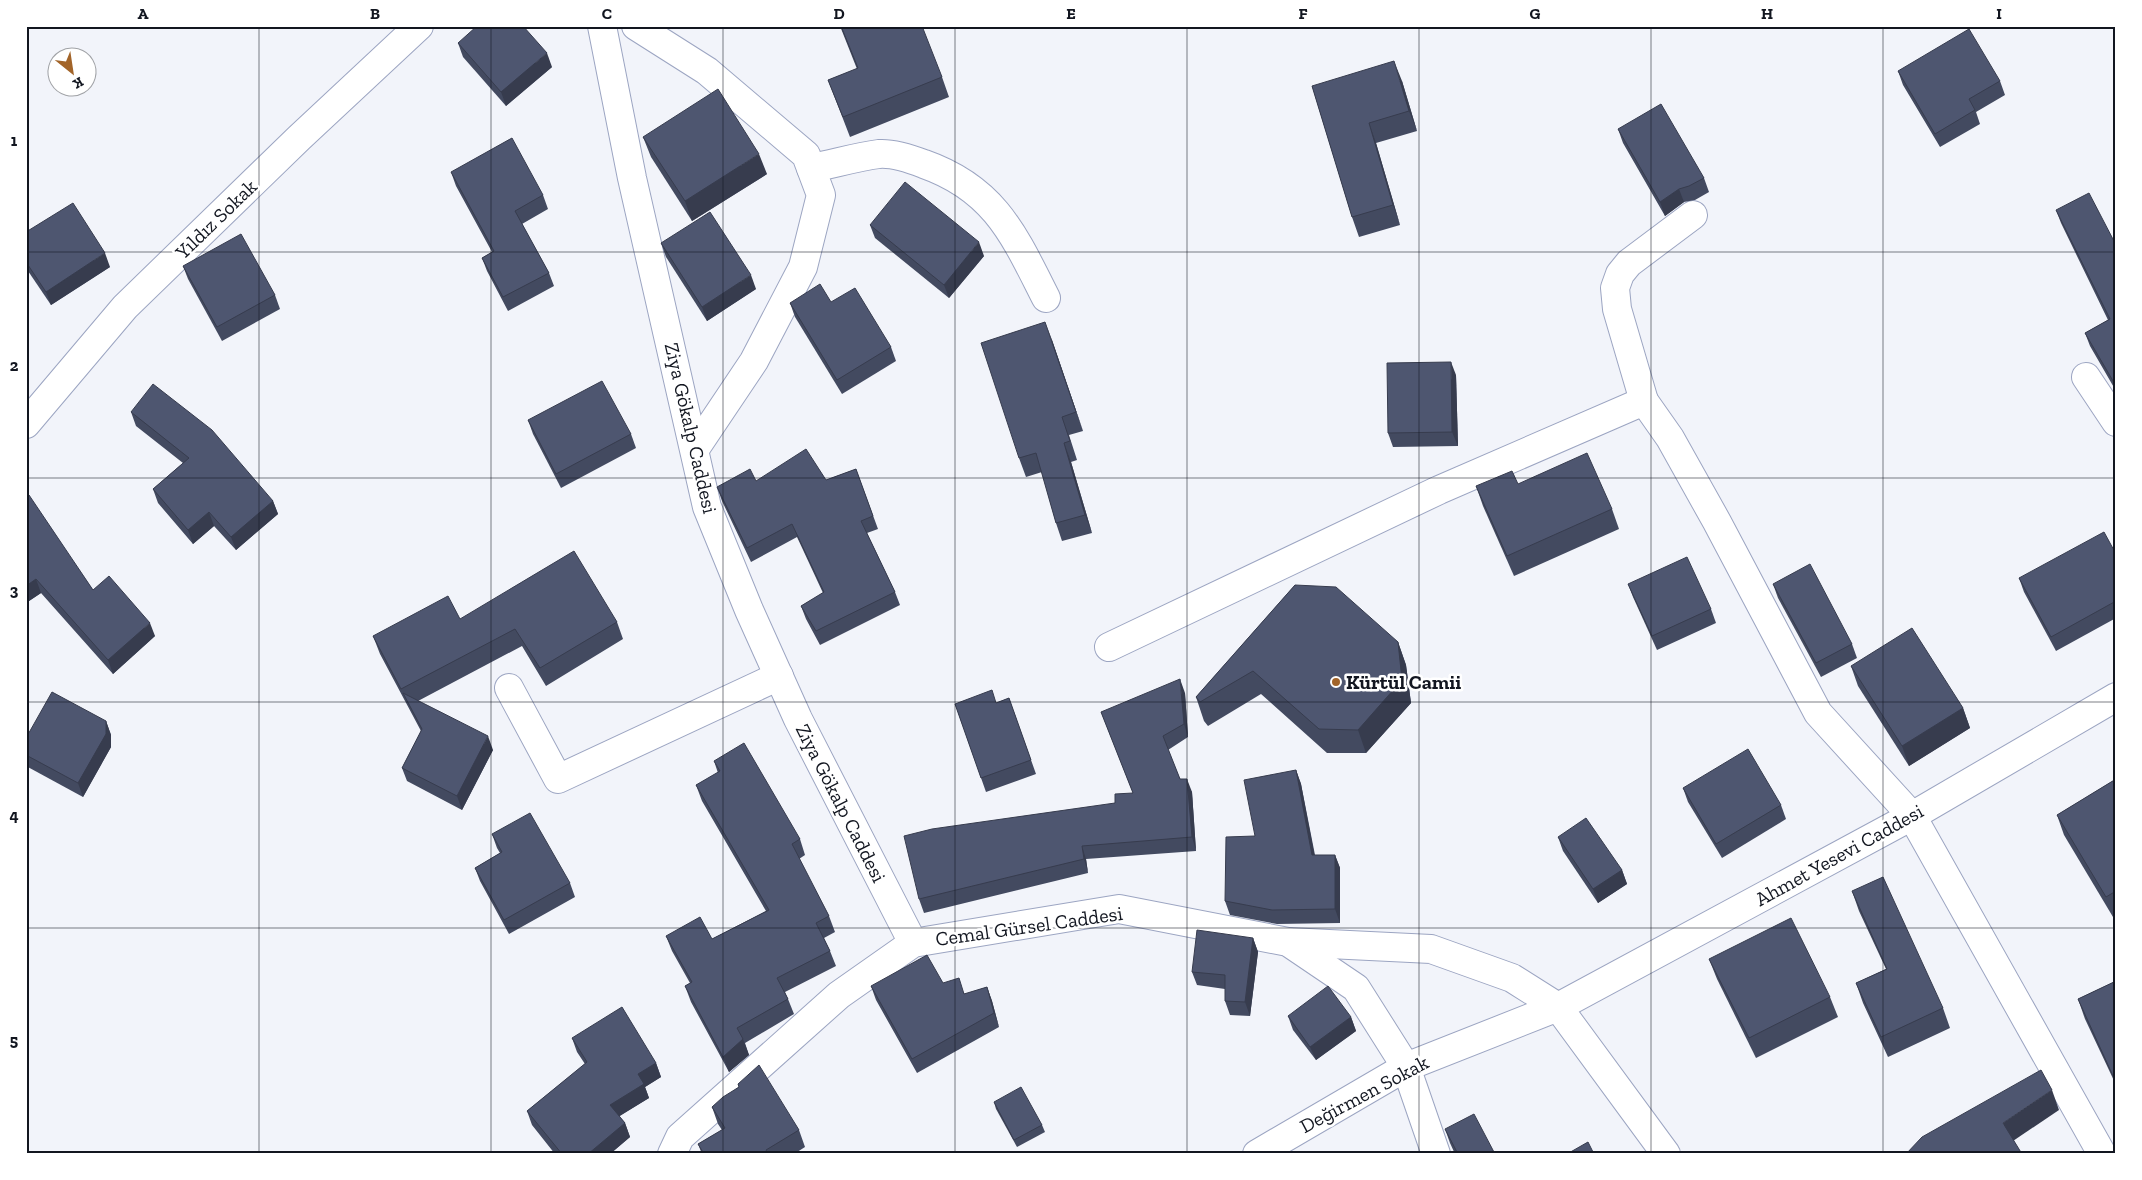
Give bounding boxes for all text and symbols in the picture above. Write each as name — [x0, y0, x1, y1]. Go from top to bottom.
text: A — [138, 4, 149, 23]
text: B — [370, 4, 380, 23]
text: C — [602, 4, 612, 23]
text: D — [833, 4, 845, 23]
text: E — [1066, 4, 1076, 23]
text: F — [1298, 4, 1308, 23]
text: G — [1530, 4, 1541, 23]
text: H — [1761, 4, 1773, 23]
text: I — [1996, 4, 2002, 23]
north arrow — [48, 48, 98, 98]
text: K — [69, 73, 87, 93]
text: 1 — [11, 131, 18, 150]
street label: Yıldız Sokak — [170, 174, 262, 264]
street label: Ziya Gökalp Caddesi — [660, 340, 722, 516]
text: 2 — [10, 356, 19, 375]
text: 3 — [10, 581, 19, 600]
place label: Kürtül Camii — [1346, 670, 1461, 694]
marker: Kürtül Camii — [1330, 676, 1342, 688]
street label: Ziya Gökalp Caddesi — [791, 720, 892, 887]
street label: Ahmet Yesevi Caddesi — [1751, 799, 1928, 911]
text: 4 — [9, 806, 19, 825]
street label: Cemal Gürsel Caddesi — [934, 901, 1125, 951]
text: 5 — [10, 1031, 18, 1050]
street label: Değirmen Sokak — [1295, 1050, 1433, 1138]

